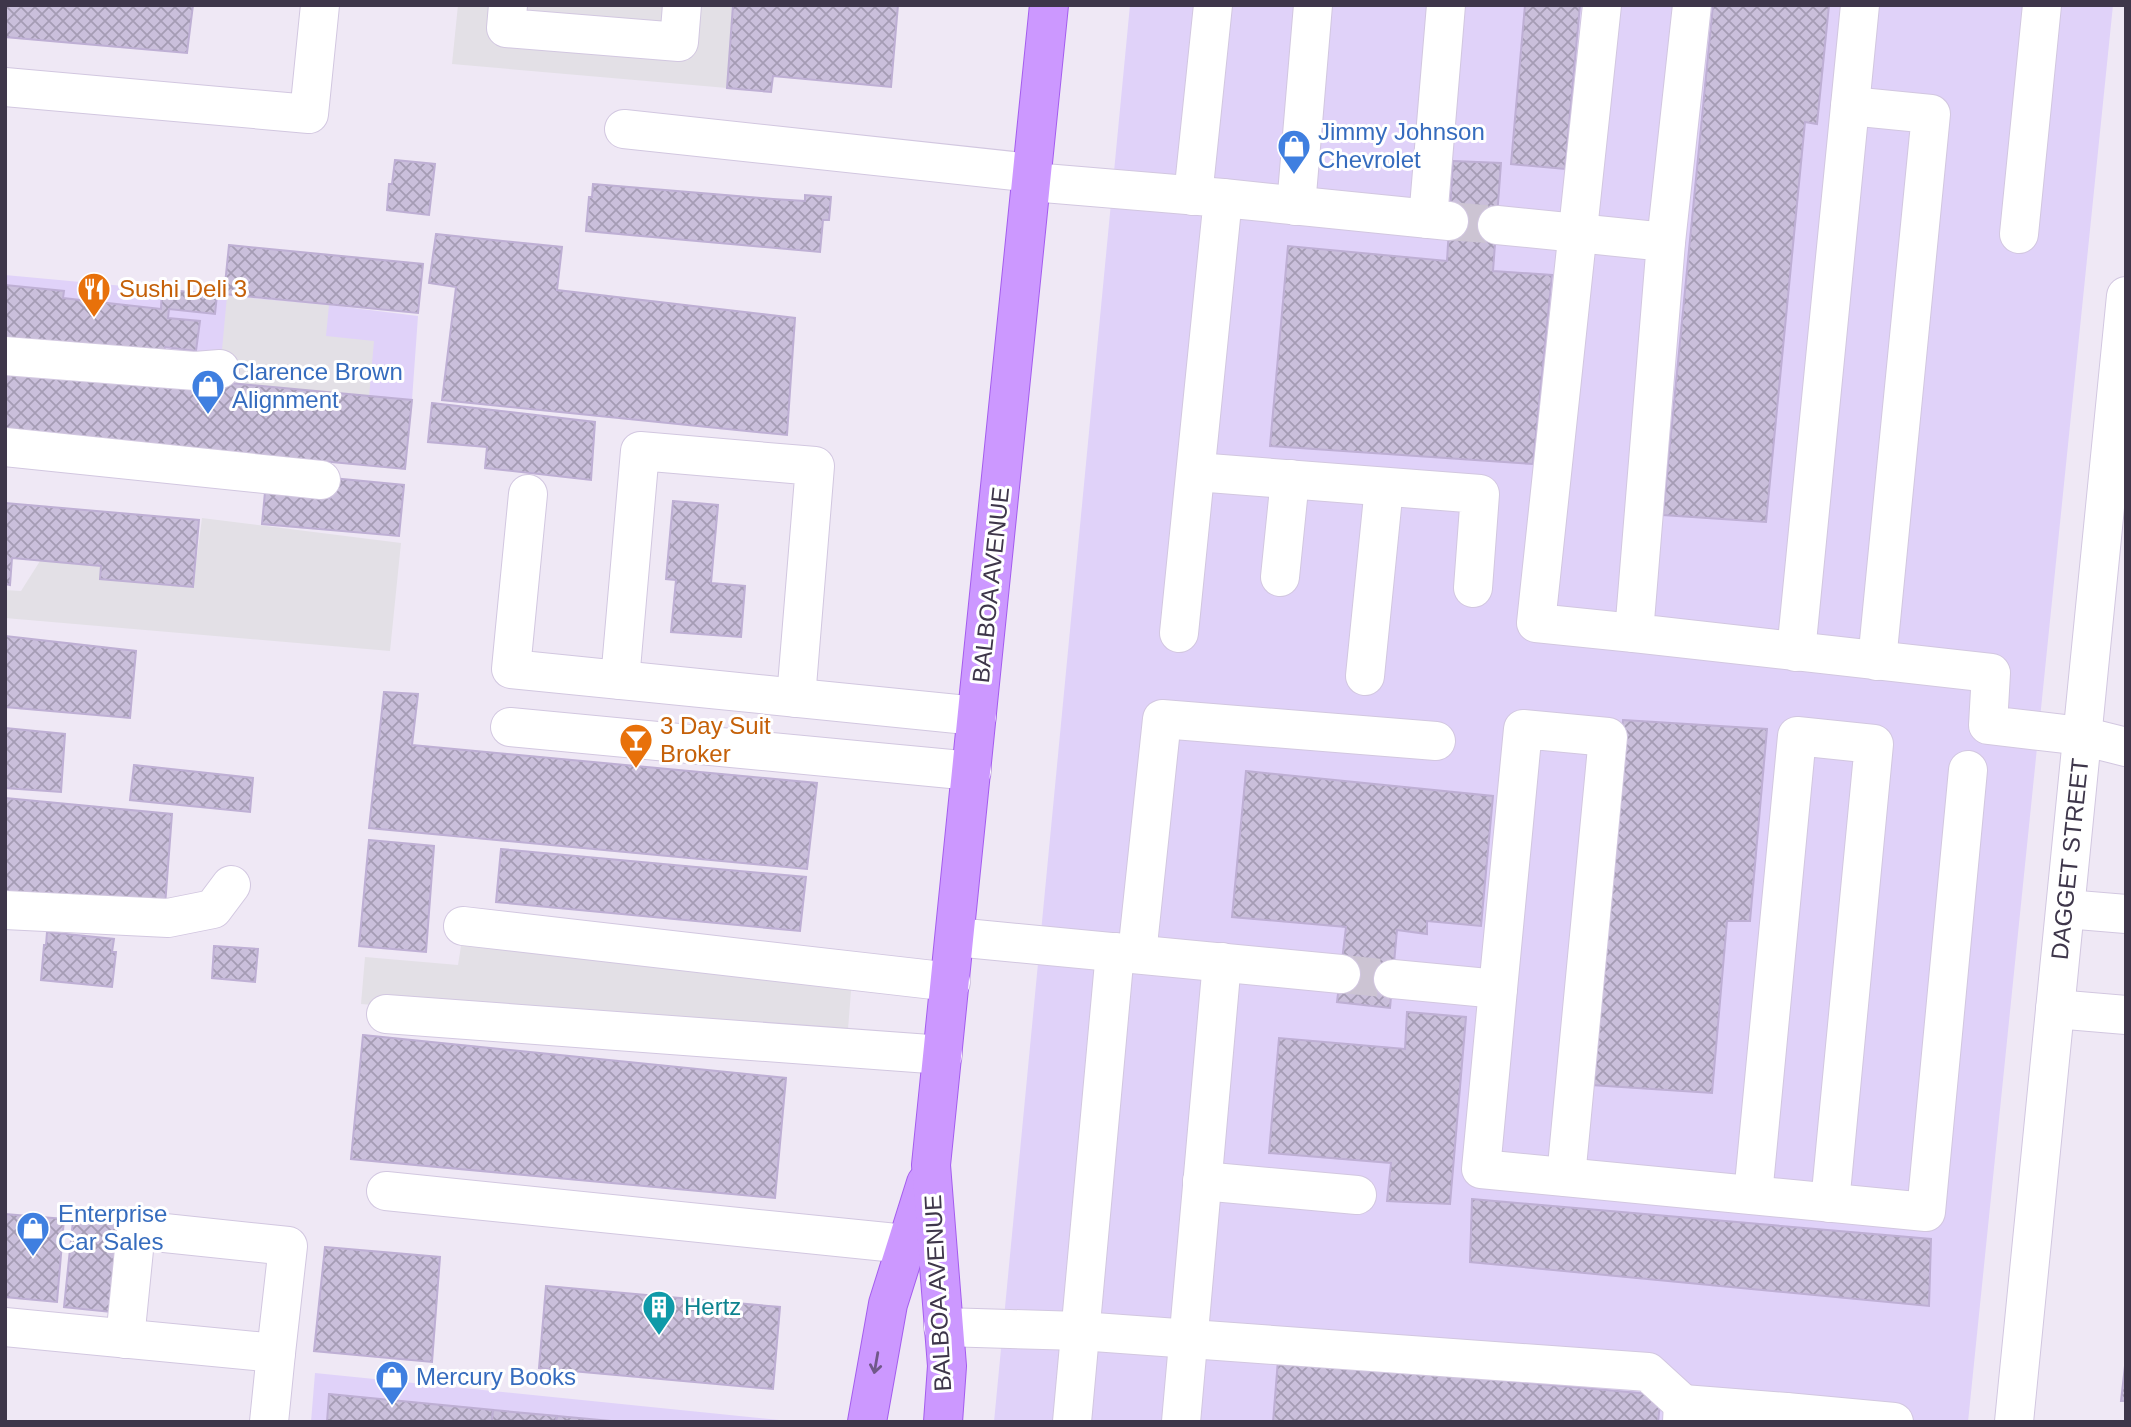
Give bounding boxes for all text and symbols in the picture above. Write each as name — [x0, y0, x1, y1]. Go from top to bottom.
place label: Jimmy Johnson Chevrolet — [1318, 118, 1485, 173]
shop icon: Jimmy Johnson Chevrolet — [1275, 127, 1313, 176]
restaurant icon: Sushi Deli 3 — [75, 270, 113, 319]
place label: Sushi Deli 3 — [119, 275, 247, 302]
place label: Clarence Brown Alignment — [232, 358, 403, 413]
shop icon: Clarence Brown Alignment — [189, 367, 227, 416]
street label: BALBOA AVENUE — [967, 486, 1014, 684]
place label: 3 Day Suit Broker — [660, 712, 771, 767]
bar icon: 3 Day Suit Broker — [617, 721, 655, 770]
street label: DAGGET STREET — [2046, 757, 2094, 961]
street label: BALBOA AVENUE — [919, 1194, 956, 1392]
place label: Enterprise Car Sales — [58, 1200, 167, 1255]
shop icon: Enterprise Car Sales — [14, 1209, 52, 1258]
building icon: Hertz — [640, 1288, 678, 1337]
place label: Hertz — [684, 1293, 741, 1320]
one-way arrow — [869, 1351, 882, 1374]
shop icon: Mercury Books — [373, 1358, 411, 1407]
place label: Mercury Books — [416, 1363, 576, 1390]

